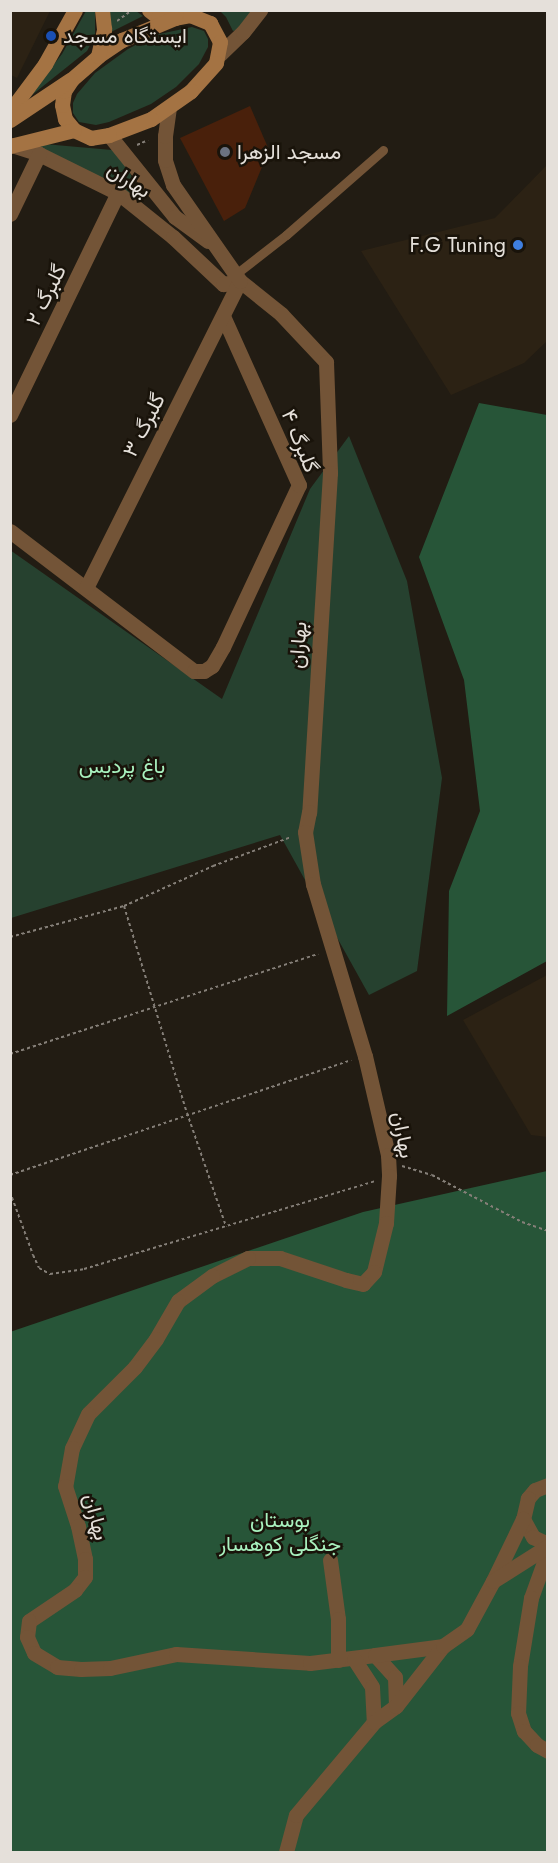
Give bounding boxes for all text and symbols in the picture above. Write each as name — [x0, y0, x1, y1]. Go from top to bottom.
place label: ایستگاه مسجد — [63, 23, 187, 49]
marker: ایستگاه مسجد — [44, 29, 58, 43]
place label: مسجد الزهرا — [237, 139, 341, 165]
marker: مسجد الزهرا — [218, 145, 232, 159]
street label: بهاران — [102, 157, 156, 203]
place label: F.G Tuning — [410, 232, 506, 258]
marker: F.G Tuning — [511, 238, 525, 252]
street label: گلبرگ ۲ — [20, 260, 72, 330]
street label: گلبرگ ۳ — [117, 389, 171, 461]
street label: گلبرگ ۴ — [276, 406, 324, 476]
street label: بهاران — [284, 621, 312, 669]
park label: باغ پردیس — [79, 753, 165, 779]
street label: بهاران — [386, 1110, 420, 1160]
street label: بهاران — [78, 1491, 114, 1543]
park label: بوستان جنگلی کوهسار — [219, 1507, 341, 1557]

